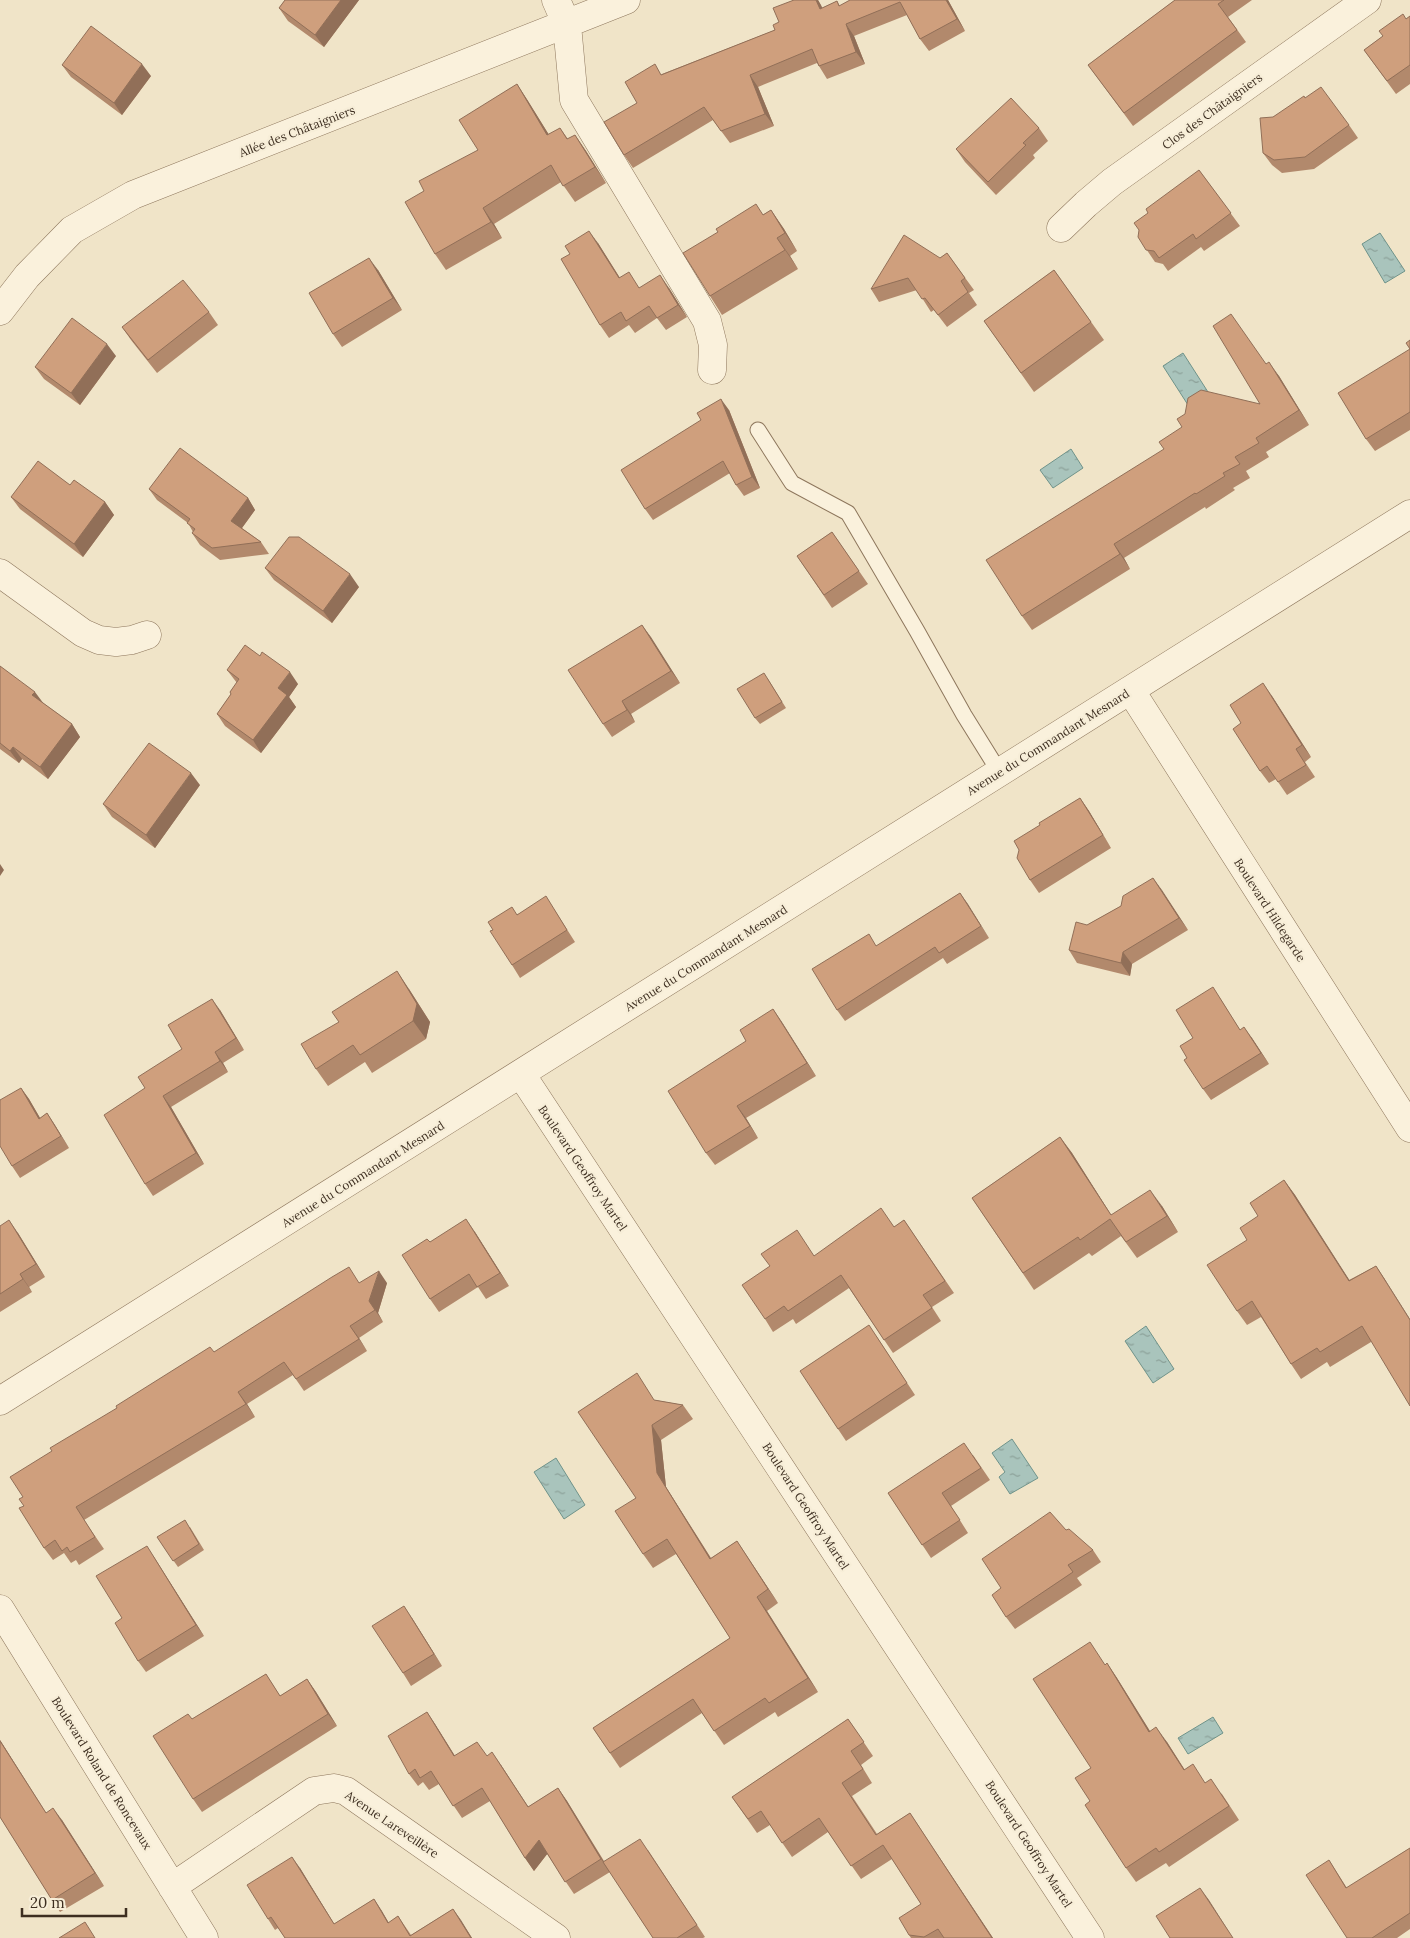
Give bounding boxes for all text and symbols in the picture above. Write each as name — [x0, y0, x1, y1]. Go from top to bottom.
street label: Clos des Châtaigniers — [1159, 69, 1265, 152]
street label: Allée des Châtaigniers — [236, 102, 358, 160]
street label: Avenue du Commandant Mesnard — [963, 686, 1132, 799]
street label: Boulevard Hildegarde — [1231, 856, 1309, 965]
street label: Avenue du Commandant Mesnard — [621, 902, 790, 1015]
street label: Boulevard Geoffroy Martel — [535, 1102, 631, 1234]
street label: Avenue du Commandant Mesnard — [278, 1118, 447, 1231]
street label: Boulevard Geoffroy Martel — [759, 1440, 853, 1572]
street label: Boulevard Roland de Roncevaux — [49, 1694, 156, 1853]
street label: Boulevard Geoffroy Martel — [982, 1778, 1076, 1910]
street label: Avenue Lareveillère — [342, 1787, 442, 1861]
scale bar — [22, 1886, 126, 1918]
text: 20 m — [30, 1893, 65, 1912]

